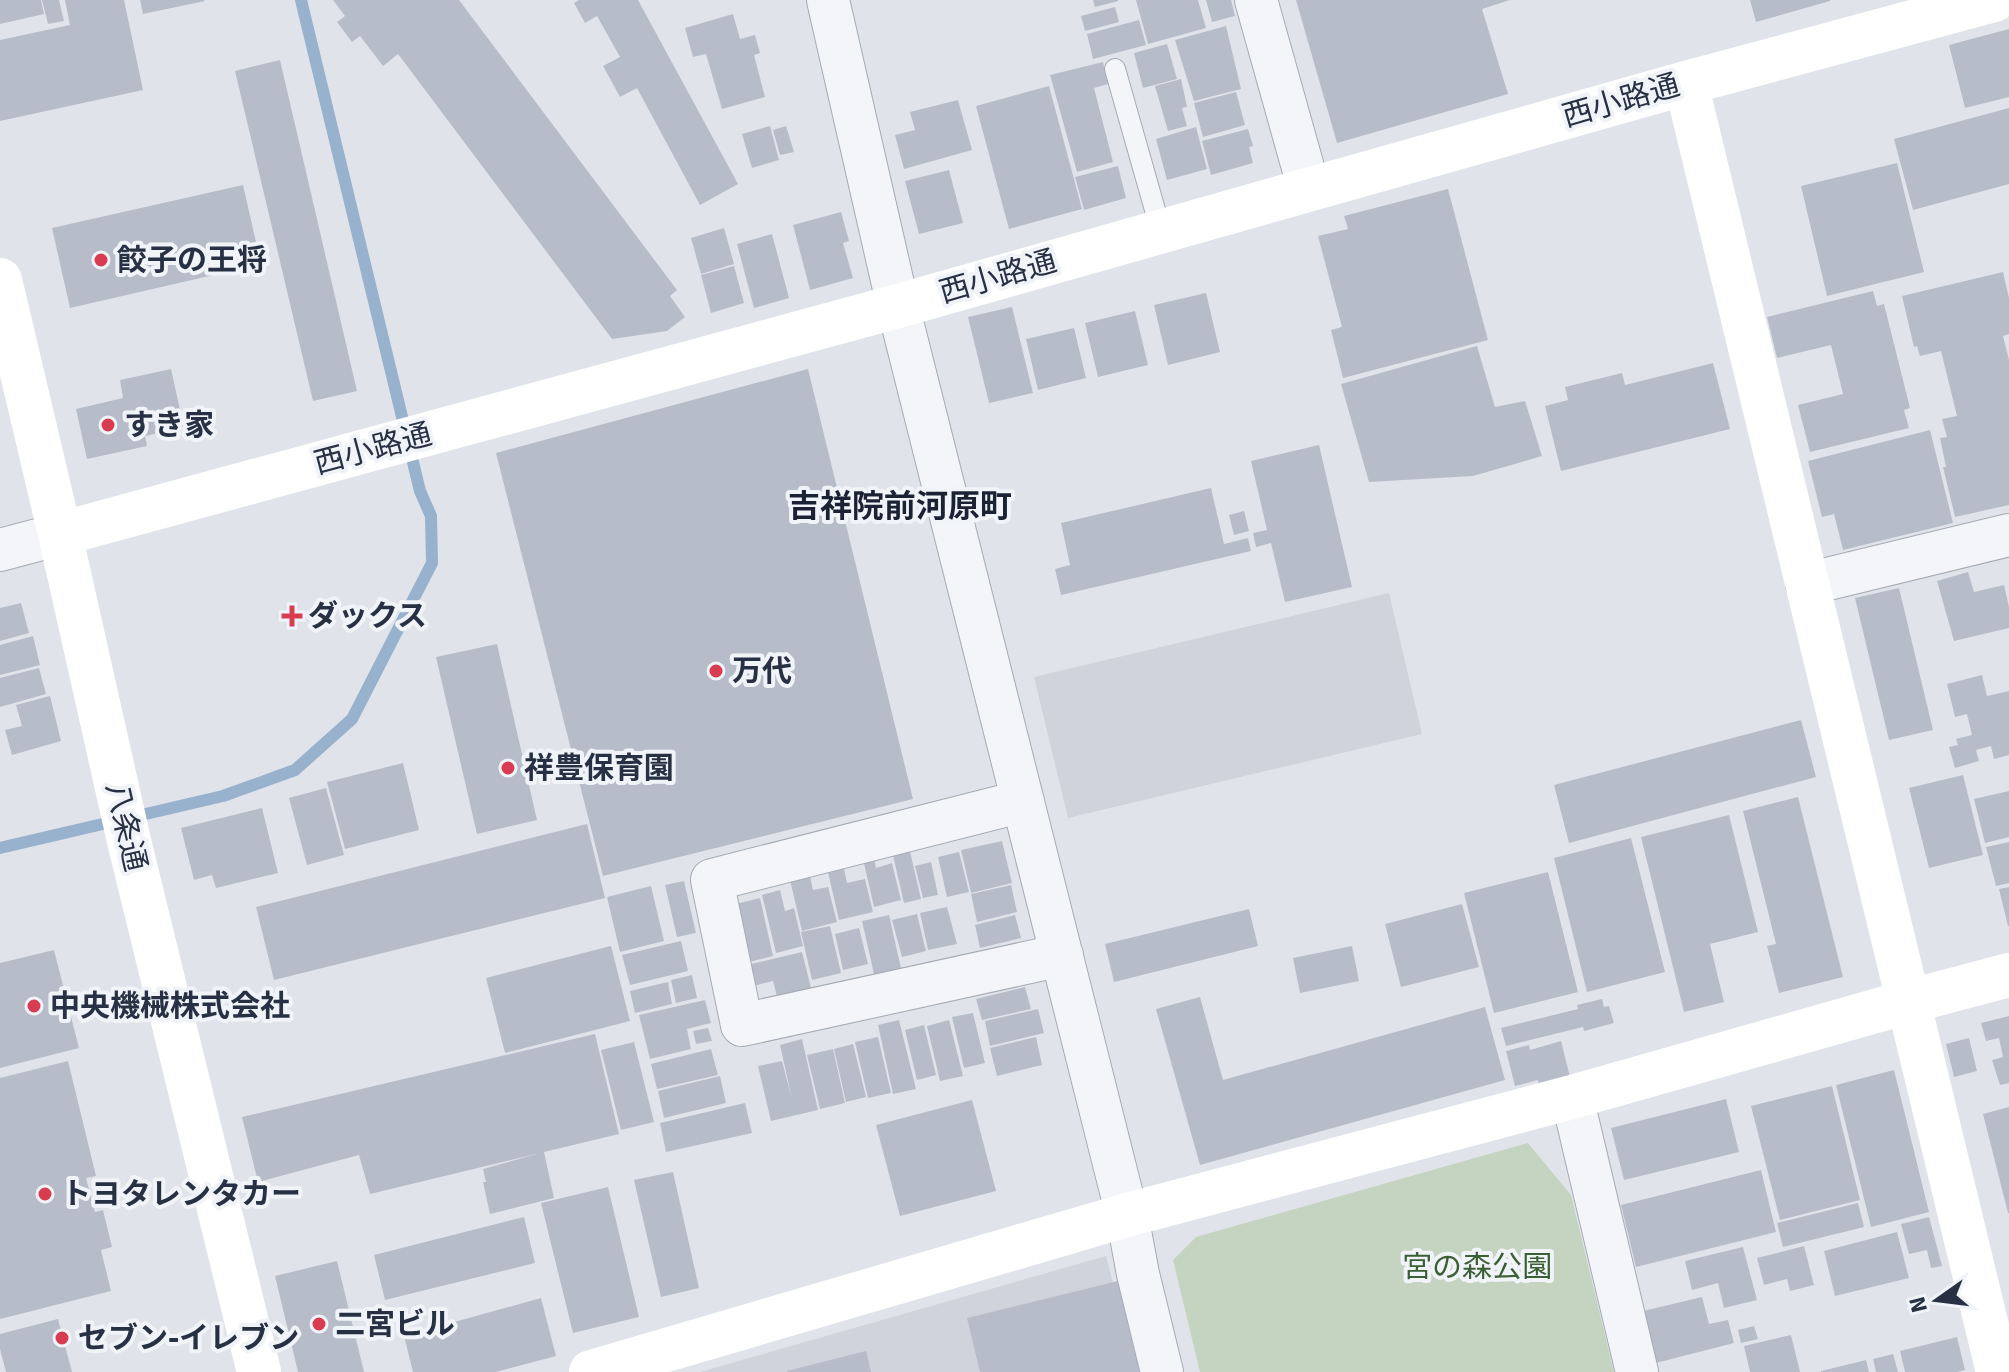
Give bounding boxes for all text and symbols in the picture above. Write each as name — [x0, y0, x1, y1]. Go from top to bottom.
street label: 西小路通 — [1558, 67, 1684, 135]
place label: 餃子の王将 — [117, 242, 267, 279]
street label: 西小路通 — [935, 243, 1061, 311]
marker: 餃子の王将 — [92, 251, 110, 269]
place label: すき家 — [124, 407, 214, 444]
marker: すき家 — [99, 416, 117, 434]
street label: 西小路通 — [310, 416, 436, 482]
district label: 吉祥院前河原町 — [788, 487, 1012, 526]
place label: ダックス — [308, 598, 427, 635]
marker: ダックス — [283, 607, 301, 625]
place label: 万代 — [732, 653, 792, 690]
marker: 万代 — [707, 662, 725, 680]
place label: 祥豊保育園 — [524, 750, 674, 787]
marker: 祥豊保育園 — [499, 759, 517, 777]
street label: 八条通 — [98, 779, 154, 875]
place label: 中央機械株式会社 — [50, 988, 290, 1025]
marker: 中央機械株式会社 — [25, 997, 43, 1015]
place label: トヨタレンタカー — [61, 1176, 301, 1213]
marker: トヨタレンタカー — [36, 1185, 54, 1203]
park label: 宮の森公園 — [1402, 1249, 1552, 1286]
north arrow — [1897, 1260, 1977, 1340]
text: N — [1903, 1294, 1933, 1315]
place label: 二宮ビル — [335, 1306, 455, 1343]
marker: 二宮ビル — [310, 1315, 328, 1333]
place label: セブン-イレブン — [78, 1320, 299, 1357]
marker: セブン-イレブン — [53, 1329, 71, 1347]

